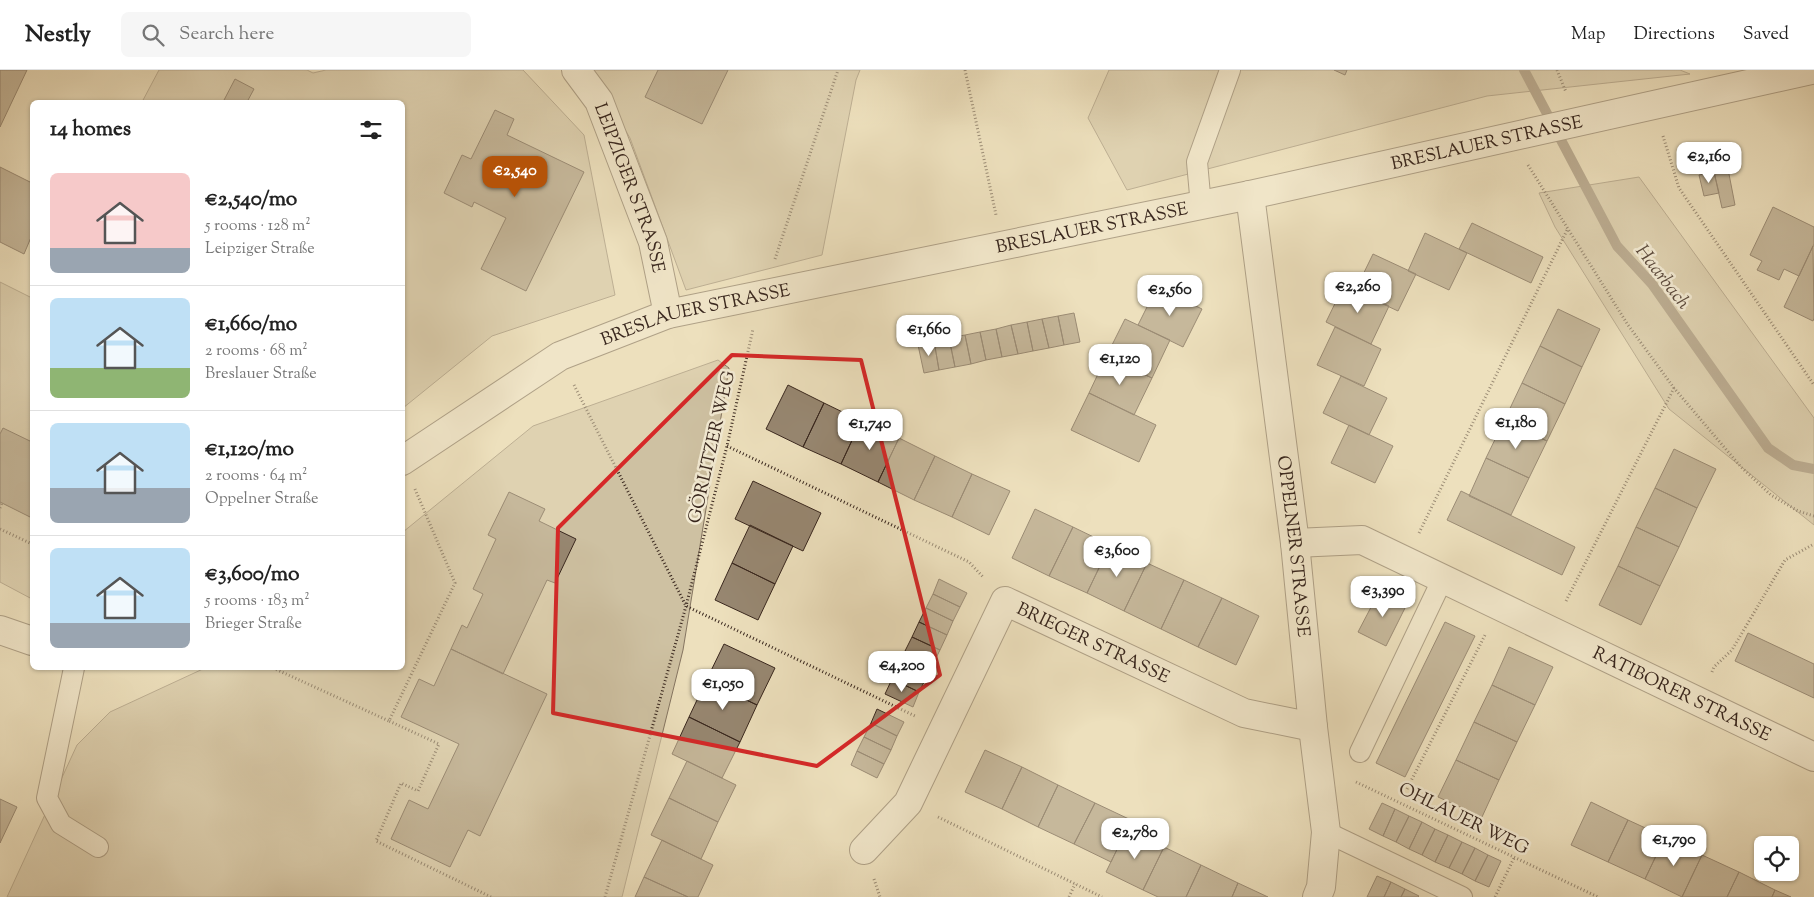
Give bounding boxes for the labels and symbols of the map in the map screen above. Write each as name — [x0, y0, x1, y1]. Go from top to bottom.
street label: LEIPZIGER STRASSE — [586, 100, 670, 276]
street label: BRESLAUER STRASSE — [1389, 110, 1585, 178]
pin: €2,160 — [1668, 142, 1750, 184]
pin: €2,540 — [474, 156, 556, 198]
street label: BRESLAUER STRASSE — [994, 197, 1191, 262]
water label: Haarbach — [1628, 239, 1696, 316]
pin: €2,260 — [1317, 272, 1399, 314]
pin: €2,560 — [1129, 274, 1211, 317]
street label: BRESLAUER STRASSE — [597, 278, 793, 354]
pin: €1,660 — [888, 314, 970, 357]
pin: €1,120 — [1079, 344, 1161, 386]
street label: GÖRLITZER WEG — [683, 368, 743, 526]
pin: €1,740 — [829, 408, 911, 451]
pin: €1,180 — [1475, 408, 1557, 450]
street label: OPPELNER STRASSE — [1269, 454, 1315, 638]
pin: €3,600 — [1076, 536, 1158, 578]
pin: €3,390 — [1342, 576, 1424, 618]
street label: BRIEGER STRASSE — [1012, 597, 1173, 691]
street label: RATIBORER STRASSE — [1588, 642, 1775, 749]
pin: €4,200 — [861, 650, 943, 693]
pin: €1,050 — [682, 668, 764, 711]
street label: OHLAUER WEG — [1394, 777, 1533, 863]
pin: €2,780 — [1094, 818, 1176, 860]
pin: €1,790 — [1633, 824, 1715, 867]

